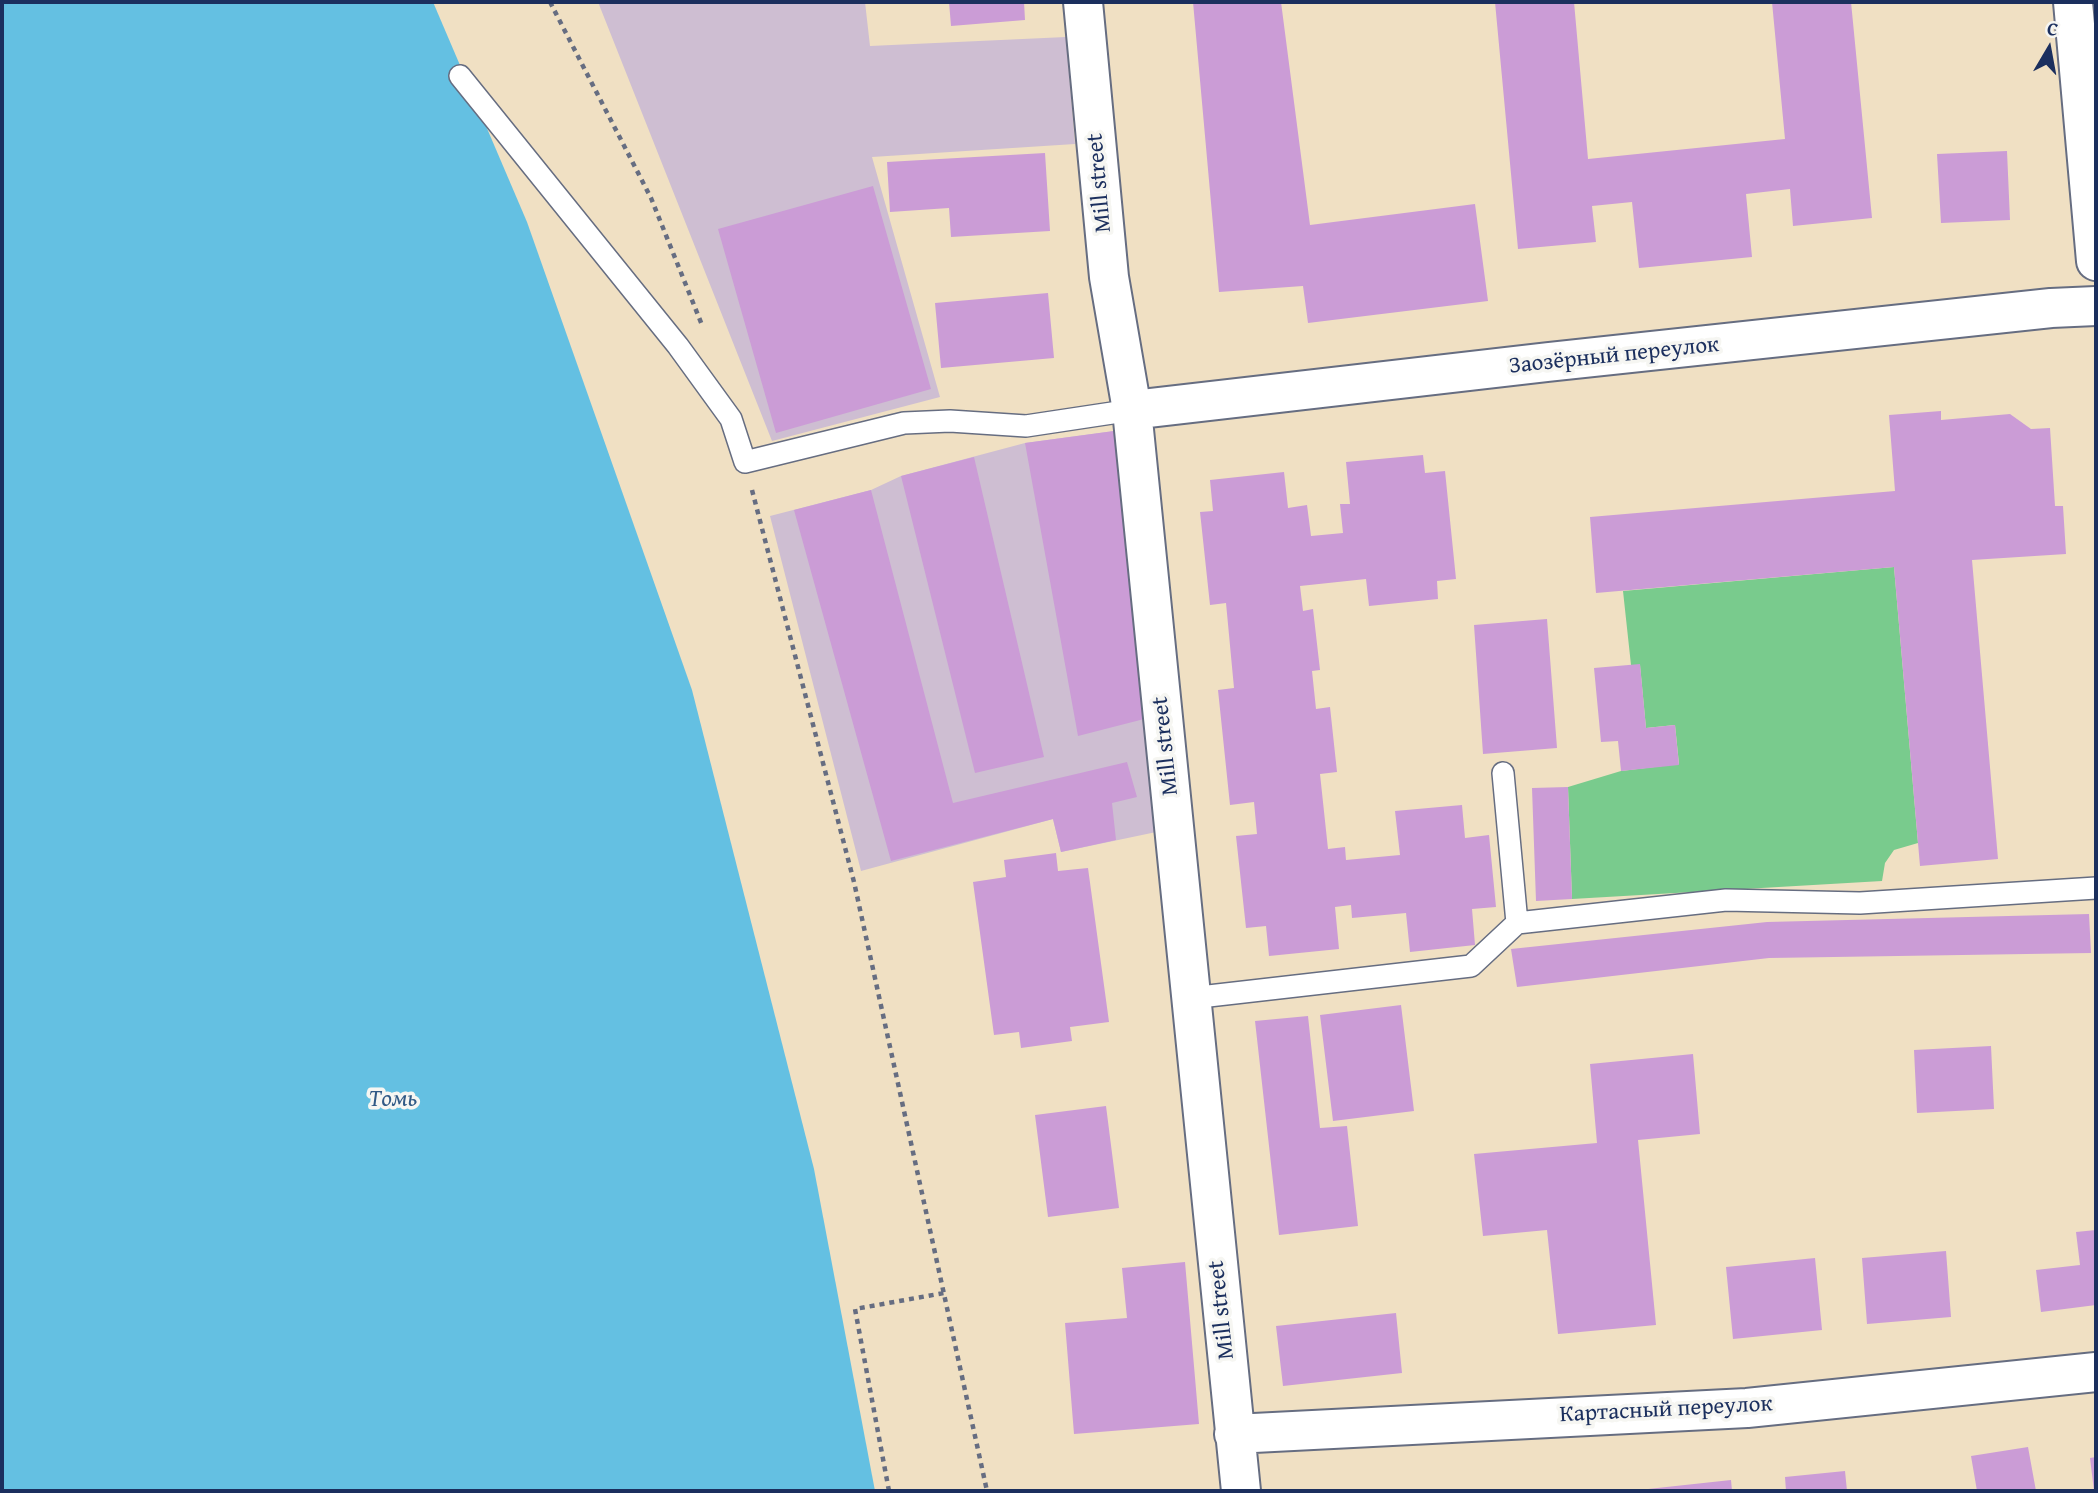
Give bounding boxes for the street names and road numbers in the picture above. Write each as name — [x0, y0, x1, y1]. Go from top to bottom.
street label: Mill street — [1082, 132, 1118, 234]
street label: Заозёрный переулок — [1508, 331, 1720, 381]
street label: Mill street — [1147, 695, 1185, 797]
street label: Mill street — [1203, 1259, 1241, 1361]
street label: Картасный переулок — [1559, 1391, 1773, 1429]

